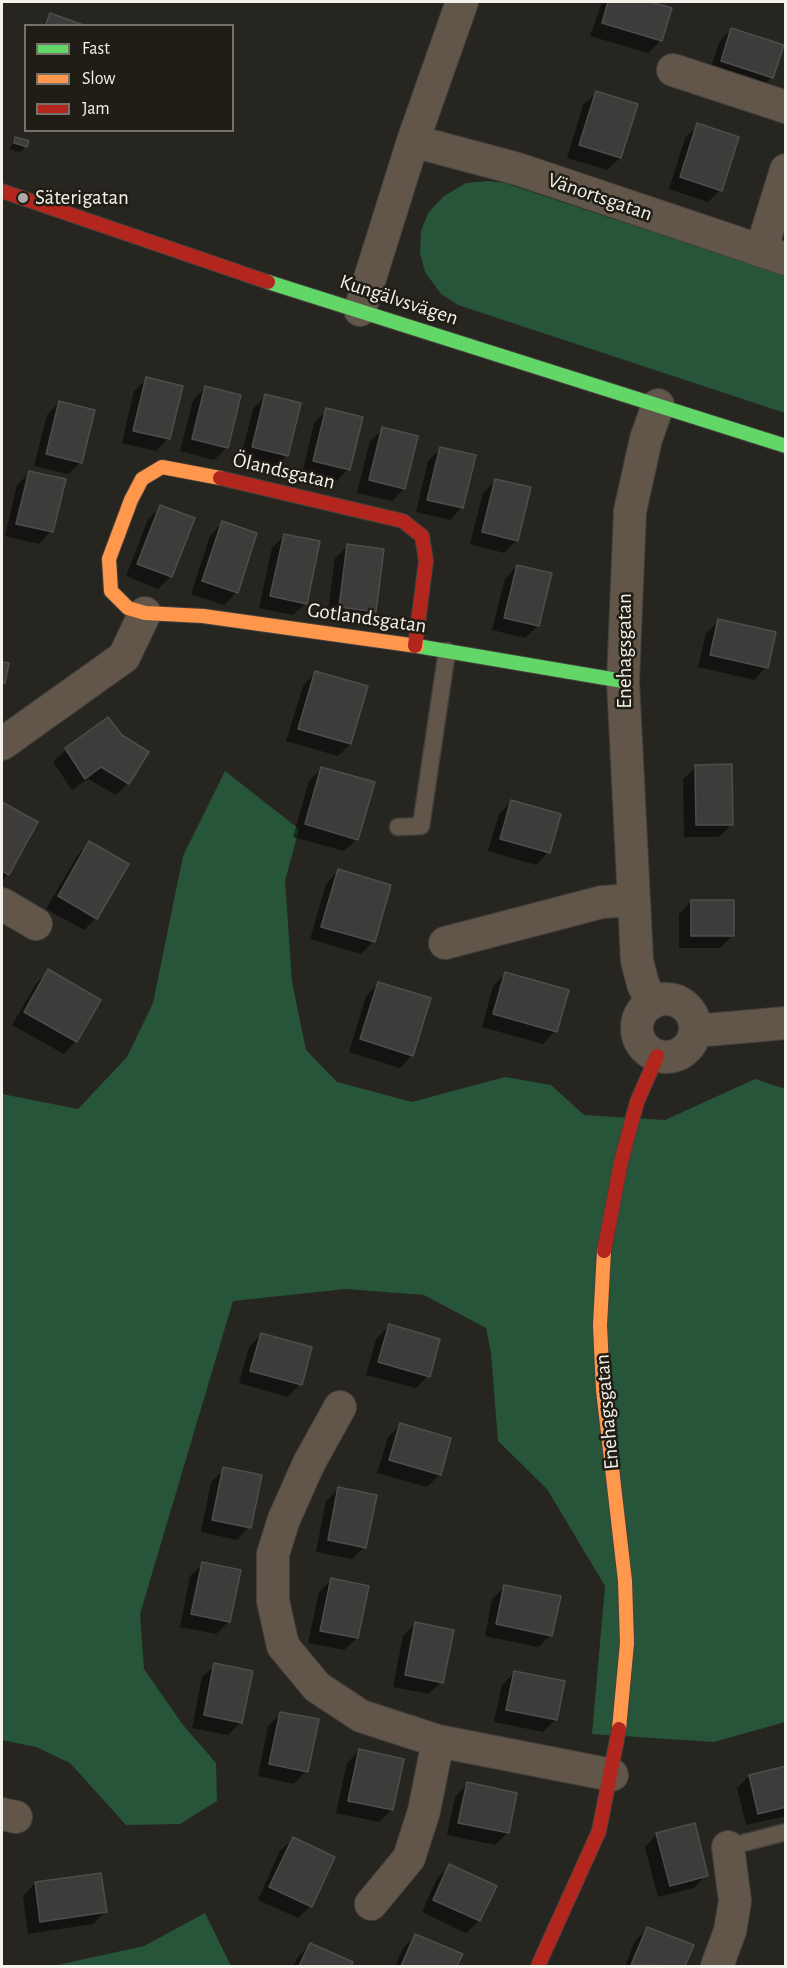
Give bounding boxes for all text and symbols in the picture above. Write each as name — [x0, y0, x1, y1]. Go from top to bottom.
legend — [24, 24, 234, 132]
text: Fast — [82, 40, 110, 58]
text: Slow — [82, 70, 115, 88]
text: Jam — [82, 100, 110, 118]
street label: Vänortsgatan — [544, 167, 656, 227]
place label: Säterigatan — [35, 185, 129, 211]
marker: Säterigatan — [16, 191, 30, 205]
street label: Kungälvsvägen — [337, 269, 461, 331]
street label: Ölandsgatan — [230, 447, 338, 495]
street label: Enehagsgatan — [612, 593, 638, 709]
street label: Gotlandsgatan — [306, 597, 428, 639]
street label: Enehagsgatan — [589, 1353, 625, 1471]

